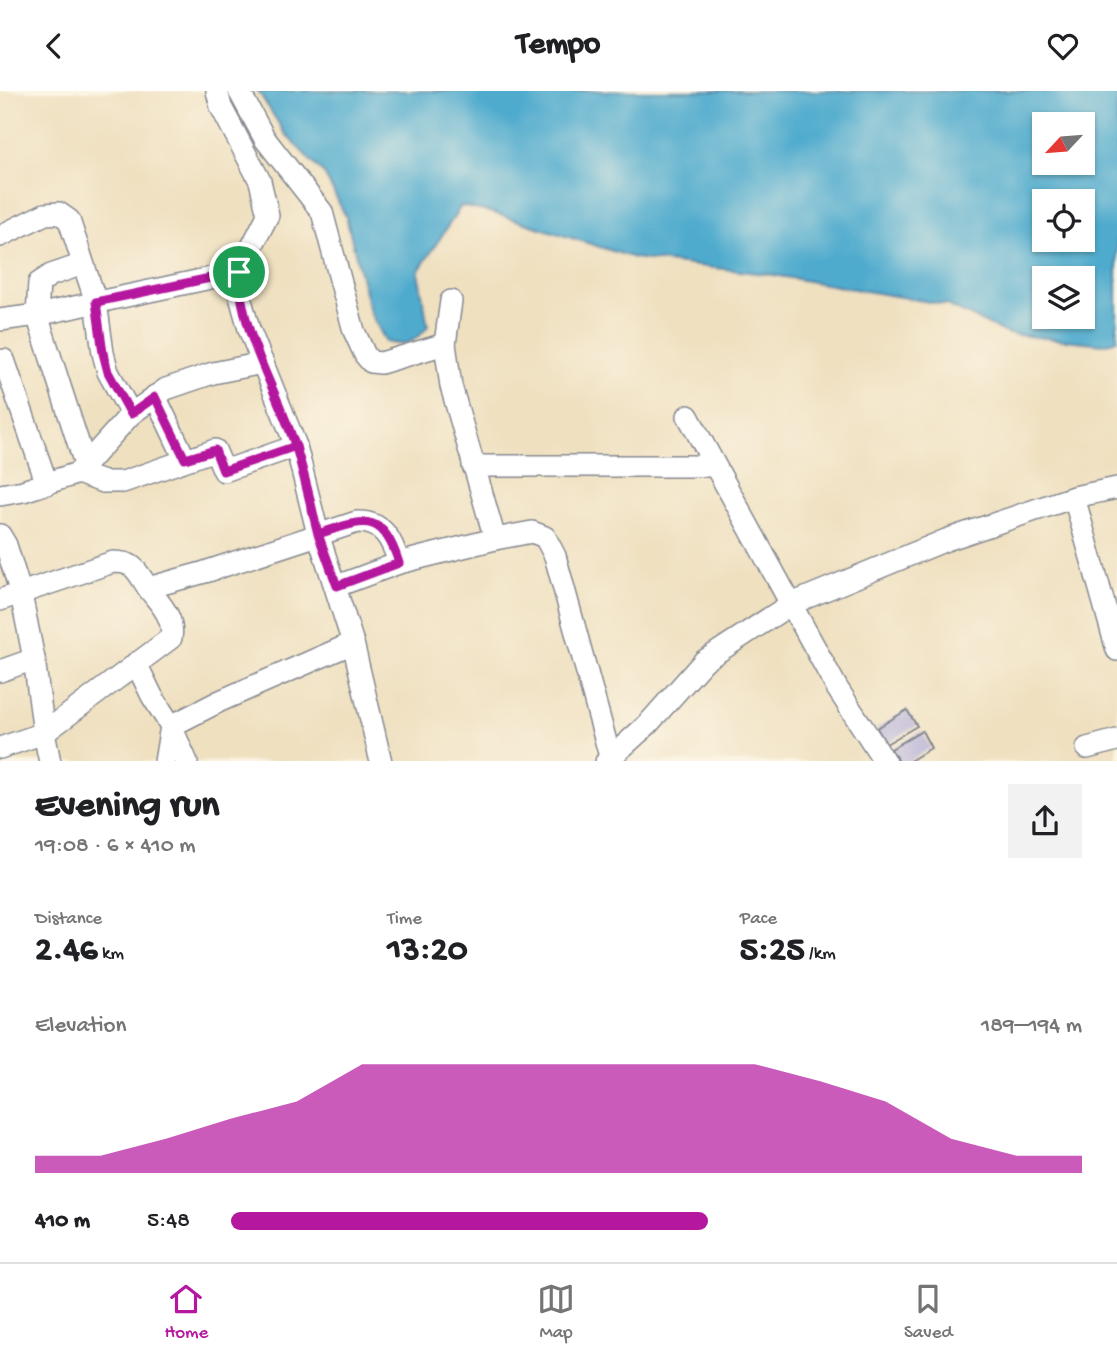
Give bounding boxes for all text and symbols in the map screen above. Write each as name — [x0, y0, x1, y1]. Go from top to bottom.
icon: back — [35, 27, 73, 65]
text: Tempo — [517, 27, 600, 65]
icon: heart — [1044, 27, 1082, 65]
north arrow — [1032, 112, 1096, 175]
map controls — [1032, 112, 1095, 329]
button: locate — [1032, 189, 1095, 252]
pin — [209, 242, 269, 302]
icon: arrive — [220, 253, 258, 291]
button: layers — [1032, 266, 1095, 329]
button: share — [1008, 784, 1082, 858]
text: Evening run — [35, 785, 219, 829]
text: 19:08 · 6 × 410 m — [35, 833, 195, 860]
text: Distance — [35, 908, 102, 931]
text: Time — [387, 908, 422, 931]
text: Pace — [740, 908, 777, 931]
text: 2.46 — [35, 931, 97, 972]
text: 13:20 — [387, 931, 468, 972]
text: 5:25 — [740, 931, 805, 972]
text: km — [97, 943, 124, 966]
text: /km — [805, 943, 836, 966]
text: Elevation — [35, 1013, 126, 1040]
text: 189–194 m — [981, 1013, 1082, 1040]
text: 410 m — [35, 1208, 90, 1235]
text: 5:48 — [147, 1208, 190, 1235]
tab: Home — [164, 1280, 208, 1345]
tab: Map — [537, 1280, 575, 1345]
tab: Saved — [904, 1280, 953, 1345]

